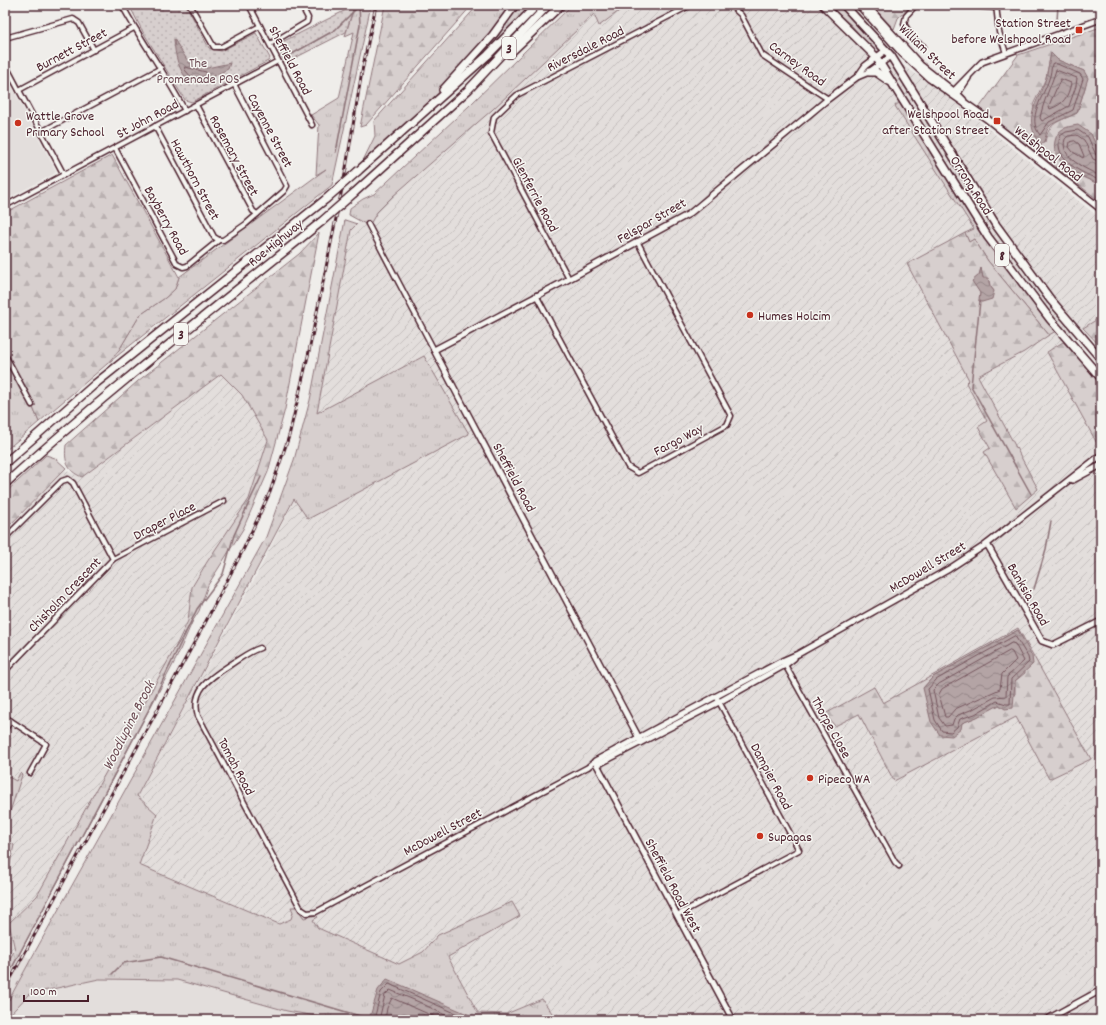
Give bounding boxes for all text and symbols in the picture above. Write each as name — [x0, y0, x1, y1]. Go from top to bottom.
place label: Station Street before Welshpool Road — [952, 14, 1071, 50]
street label: William Street — [893, 20, 960, 85]
street label: Riversdale Road — [544, 22, 628, 78]
street label: Sheffield Road — [263, 23, 316, 99]
street label: Burnett Street — [33, 24, 111, 78]
marker: Station Street before Welshpool Road — [1074, 25, 1084, 35]
road number: 3 — [502, 37, 516, 59]
street label: Carney Road — [764, 37, 830, 92]
park label: The Promenade POS — [156, 54, 240, 90]
street label: Cayenne Street — [241, 90, 297, 172]
street label: St John Road — [113, 95, 183, 145]
place label: Welshpool Road after Station Street — [882, 105, 989, 141]
place label: Wattle Grove Primary School — [26, 107, 105, 143]
street label: Rosemary Street — [203, 112, 263, 200]
marker: Welshpool Road after Station Street — [992, 116, 1002, 126]
marker: Wattle Grove Primary School — [13, 118, 23, 128]
street label: Welshpool Road — [1010, 122, 1086, 188]
street label: Hawthorn Street — [164, 136, 224, 224]
street label: Orrong Road — [944, 153, 996, 220]
street label: Glenferrie Road — [506, 154, 562, 236]
street label: Bayberry Road — [138, 183, 193, 259]
street label: Felspar Street — [614, 194, 690, 250]
street label: Roe Highway — [244, 215, 308, 272]
road number: 8 — [995, 244, 1009, 266]
place label: Humes Holcim — [758, 307, 831, 327]
marker: Humes Holcim — [745, 310, 755, 320]
road number: 3 — [174, 323, 188, 345]
street label: Fargo Way — [650, 419, 708, 462]
street label: Sheffield Road — [487, 440, 540, 516]
street label: Draper Place — [130, 497, 200, 546]
street label: McDowell Street — [886, 537, 970, 599]
street label: Chisholm Crescent — [24, 553, 107, 638]
street label: Banksia Road — [1001, 560, 1053, 630]
water label: Woodlupine Brook — [98, 676, 163, 774]
street label: Thorpe Close — [805, 693, 855, 762]
street label: Tomah Road — [212, 735, 259, 799]
street label: Dampier Road — [744, 740, 796, 814]
place label: Pipeco WA — [818, 770, 871, 790]
marker: Pipeco WA — [805, 773, 815, 783]
street label: McDowell Street — [400, 804, 486, 862]
place label: Supagas — [768, 828, 812, 848]
marker: Supagas — [755, 831, 765, 841]
street label: Sheffield Road West — [639, 835, 706, 937]
scale bar — [24, 977, 88, 1003]
text: 100 m — [30, 984, 57, 1001]

